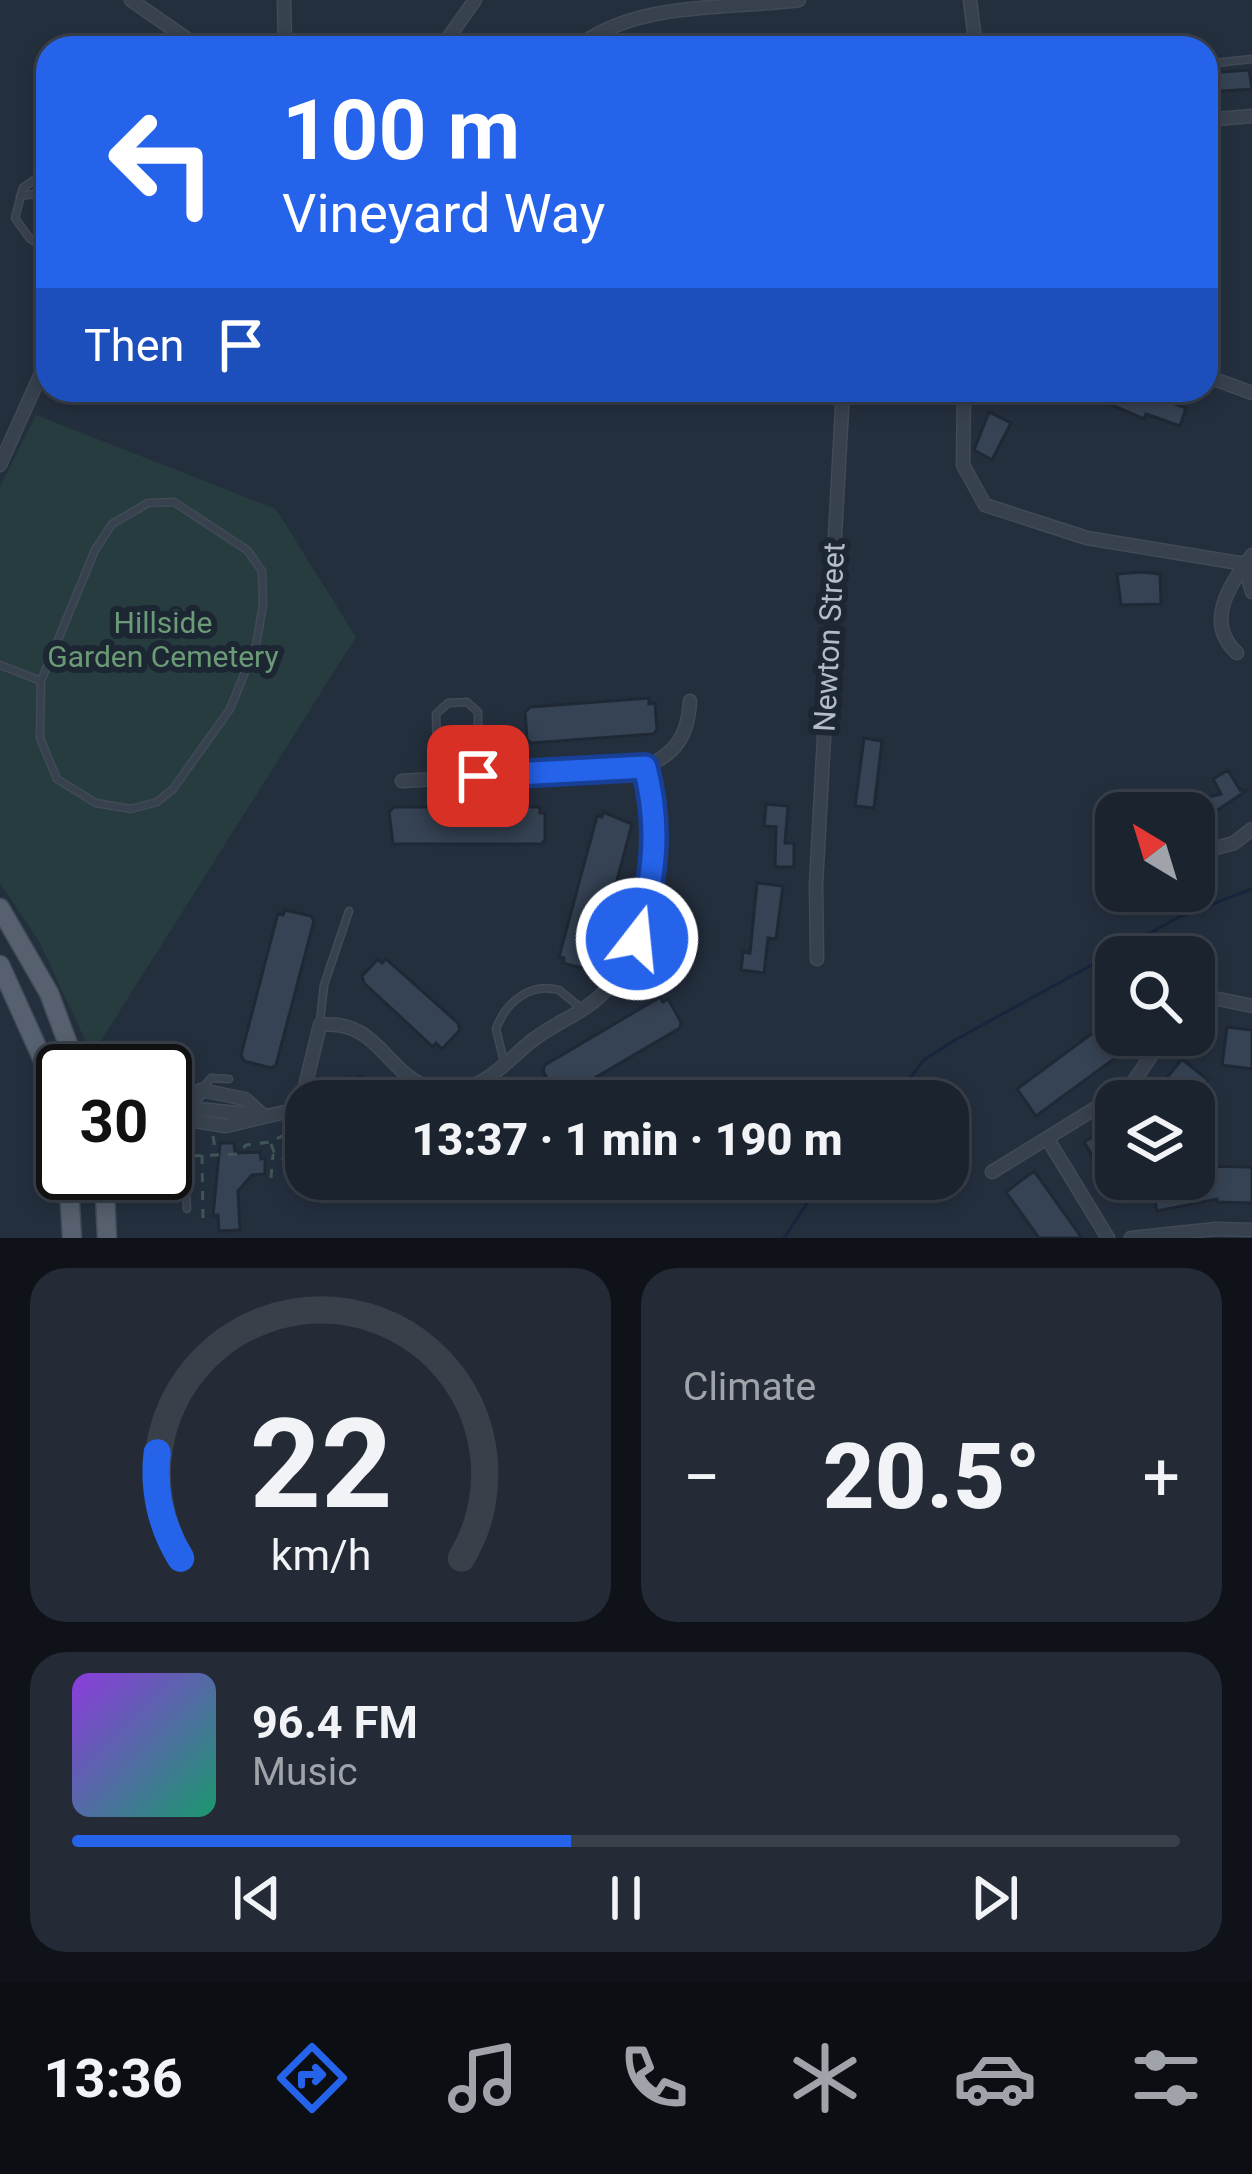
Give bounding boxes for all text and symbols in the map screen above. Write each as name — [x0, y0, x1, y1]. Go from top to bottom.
text: 100 m — [282, 81, 520, 180]
icon: left — [84, 84, 240, 240]
text: Vineyard Way — [282, 182, 605, 245]
icon: arrive — [208, 312, 274, 378]
text: Then — [84, 319, 184, 372]
street label: Newton Street — [807, 541, 851, 733]
park label: Hillside Garden Cemetery — [47, 605, 279, 674]
pin — [427, 725, 529, 827]
icon: arrive — [445, 743, 511, 809]
north arrow — [1095, 792, 1215, 912]
map controls — [1095, 792, 1215, 1200]
position arrow — [574, 876, 700, 1002]
button: search — [1095, 936, 1215, 1056]
speed limit sign: 30 — [36, 1044, 192, 1200]
button: layers — [1095, 1080, 1215, 1200]
text: 13:37 · 1 min · 190 m — [411, 1113, 843, 1166]
text: Climate — [683, 1364, 816, 1410]
text: 22 — [249, 1391, 392, 1537]
text: 20.5° — [823, 1425, 1041, 1530]
text: − — [683, 1439, 721, 1516]
text: + — [1143, 1439, 1180, 1516]
text: km/h — [270, 1530, 371, 1580]
text: 96.4 FM — [252, 1696, 418, 1749]
text: Music — [252, 1749, 358, 1795]
icon: previous — [224, 1865, 290, 1931]
icon: pause — [593, 1865, 659, 1931]
icon: next — [962, 1865, 1028, 1931]
icon: directions — [270, 2036, 354, 2120]
icon: music — [441, 2036, 525, 2120]
icon: phone — [612, 2036, 696, 2120]
icon: climate — [783, 2036, 867, 2120]
icon: car — [953, 2036, 1037, 2120]
icon: filters — [1124, 2036, 1208, 2120]
text: 13:36 — [43, 2047, 183, 2110]

